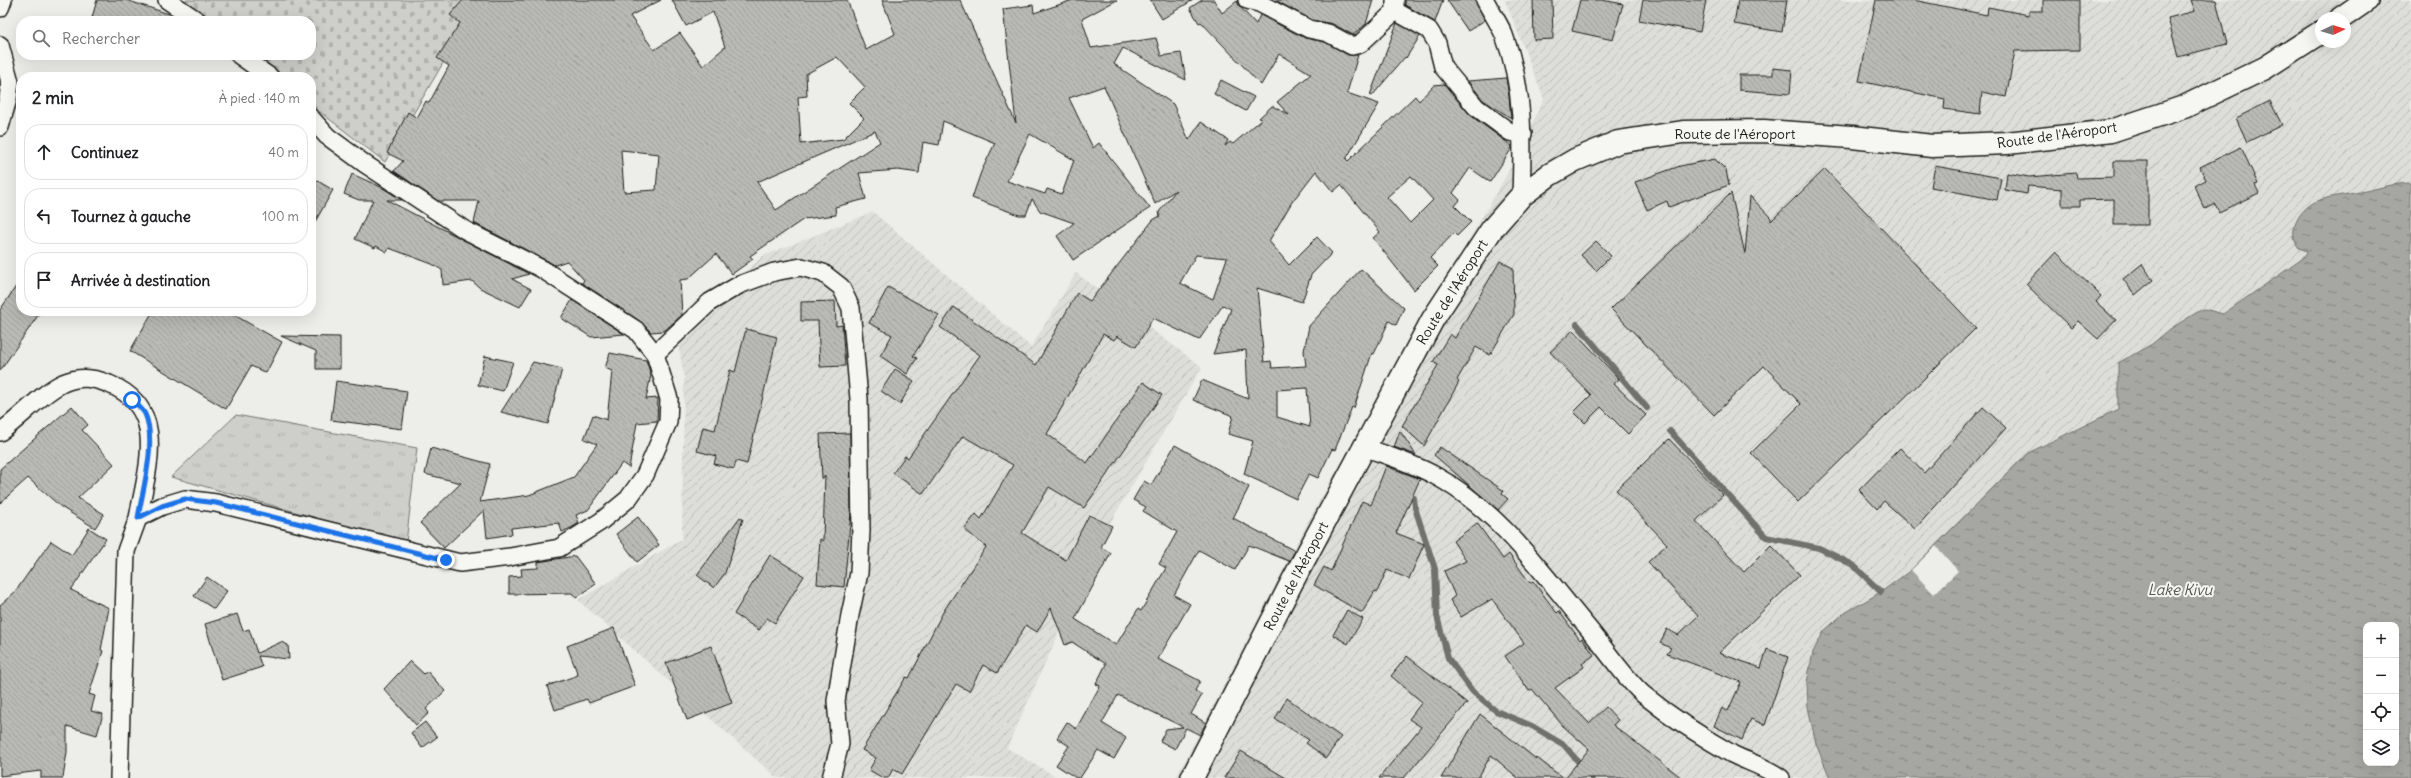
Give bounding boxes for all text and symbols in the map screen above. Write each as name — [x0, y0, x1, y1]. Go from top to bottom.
north arrow — [2315, 12, 2351, 48]
search box — [16, 16, 316, 60]
icon: search — [30, 27, 52, 49]
text: Rechercher — [62, 29, 140, 48]
text: 2 min — [32, 87, 74, 109]
text: À pied · 140 m — [219, 90, 300, 107]
street label: Route de l'Aéroport — [1996, 118, 2118, 152]
street label: Route de l'Aéroport — [1675, 125, 1796, 143]
icon: ahead — [33, 141, 55, 163]
text: Continuez — [71, 143, 139, 162]
text: 40 m — [268, 144, 299, 161]
icon: left — [33, 205, 55, 227]
text: Tournez à gauche — [71, 207, 191, 226]
text: 100 m — [262, 208, 299, 225]
street label: Route de l'Aéroport — [1412, 236, 1492, 348]
icon: arrive — [33, 269, 55, 291]
text: Arrivée à destination — [71, 271, 210, 290]
route start — [123, 391, 141, 409]
street label: Route de l'Aéroport — [1260, 518, 1332, 634]
route end — [437, 551, 455, 569]
water label: Lake Kivu — [2148, 580, 2213, 599]
map controls — [2363, 622, 2399, 766]
button: + — [2363, 622, 2399, 658]
button: − — [2363, 658, 2399, 694]
button: locate — [2363, 694, 2399, 730]
button: layers — [2363, 730, 2399, 766]

